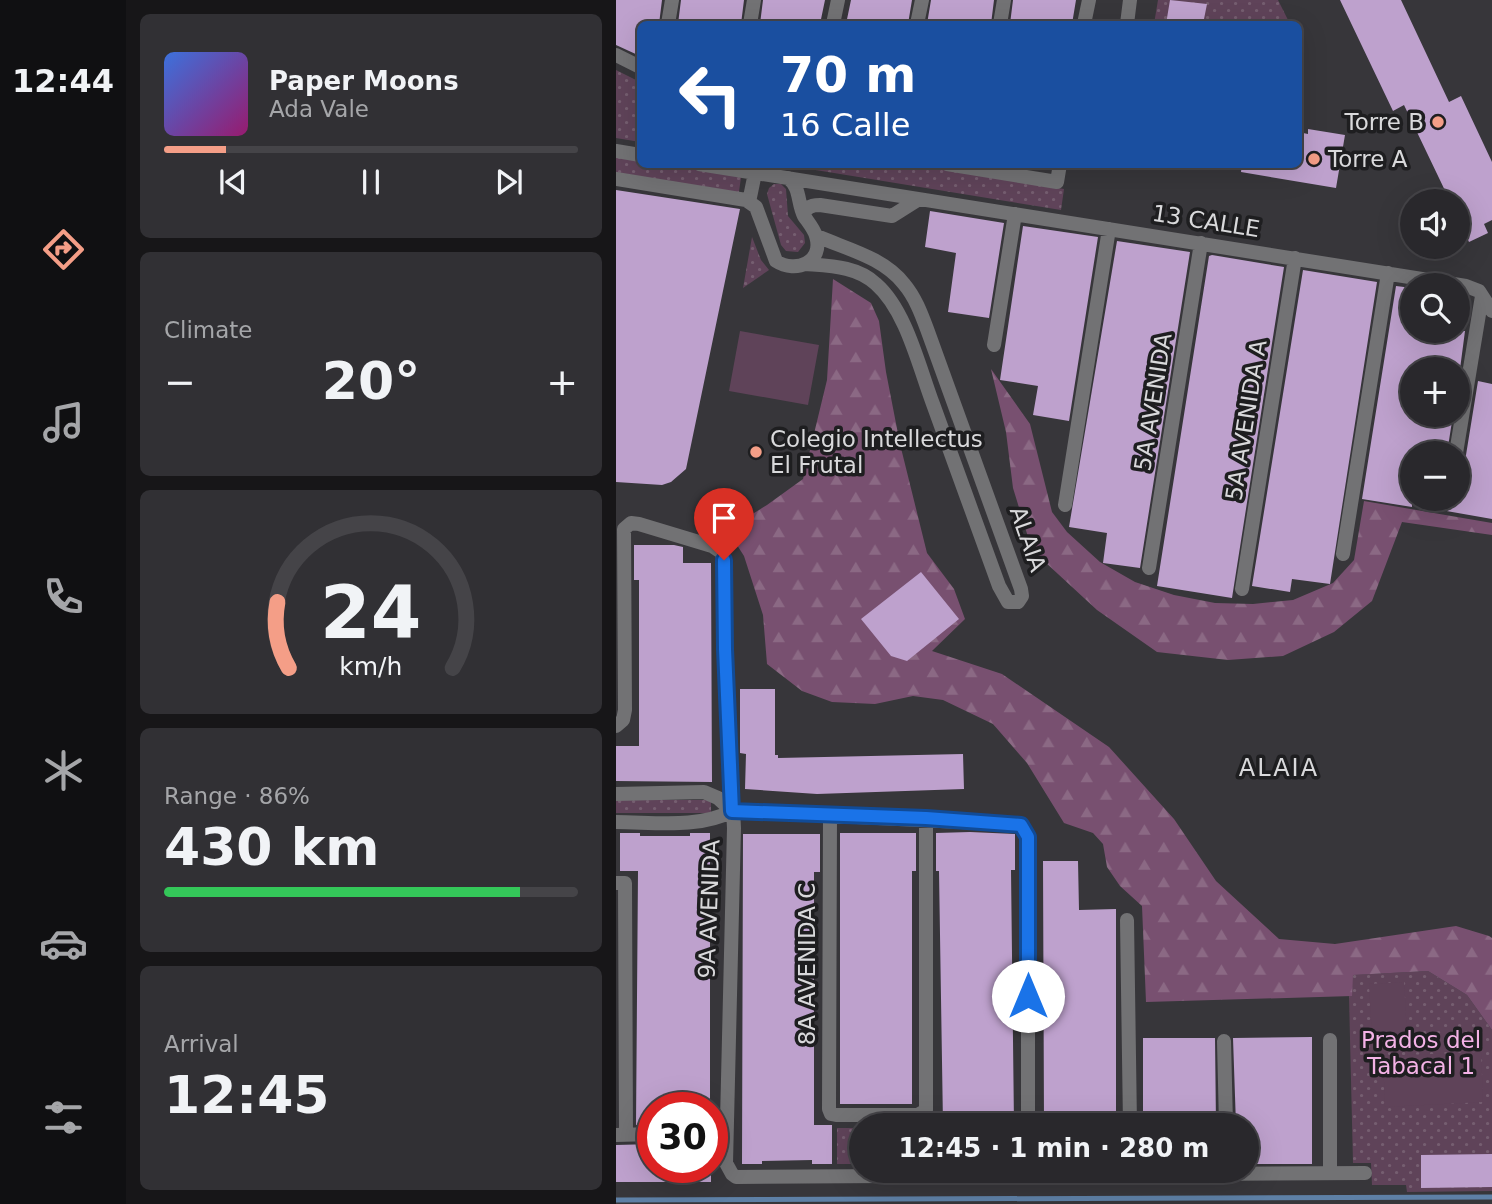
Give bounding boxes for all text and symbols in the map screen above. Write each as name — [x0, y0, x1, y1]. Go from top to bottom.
text: 70 m — [780, 47, 916, 104]
icon: left — [665, 49, 756, 140]
text: 12:44 — [12, 62, 114, 100]
text: Paper Moons — [269, 66, 459, 96]
text: Ada Vale — [269, 96, 369, 122]
text: 16 Calle — [780, 106, 910, 144]
place label: Torre B — [1344, 109, 1424, 135]
marker: Torre B — [1430, 114, 1446, 130]
place label: Torre A — [1327, 146, 1408, 172]
marker: Torre A — [1306, 151, 1322, 167]
icon: previous — [214, 163, 252, 201]
icon: pause — [352, 163, 390, 201]
icon: next — [490, 163, 528, 201]
map controls — [1400, 189, 1470, 511]
button: sound — [1400, 189, 1470, 259]
street label: 13 CALLE — [1150, 200, 1262, 242]
icon: directions — [39, 225, 88, 274]
button: search — [1400, 273, 1470, 343]
text: Climate — [164, 317, 253, 343]
street label: 5A AVENIDA — [1129, 331, 1177, 473]
street label: 5A AVENIDA A — [1220, 338, 1272, 502]
text: 20° — [322, 351, 420, 411]
button: + — [1400, 357, 1470, 427]
text: − — [164, 360, 196, 404]
text: + — [546, 360, 578, 404]
icon: music — [39, 398, 88, 447]
place label: Colegio Intellectus El Frutal — [770, 426, 983, 478]
button: − — [1400, 441, 1470, 511]
marker: Colegio Intellectus El Frutal — [748, 444, 764, 460]
pin — [694, 488, 754, 560]
icon: arrive — [705, 499, 743, 537]
street label: ALAIA — [1005, 503, 1051, 575]
text: 24 — [320, 570, 422, 655]
icon: phone — [39, 572, 88, 621]
text: km/h — [339, 652, 403, 681]
icon: climate — [39, 746, 88, 795]
district label: ALAIA — [1239, 754, 1319, 782]
text: Range · 86% — [164, 783, 310, 809]
text: 430 km — [164, 817, 379, 877]
street label: 9A AVENIDA — [694, 839, 724, 979]
street label: 8A AVENIDA C — [794, 883, 820, 1045]
icon: car — [39, 919, 88, 968]
position arrow — [991, 959, 1065, 1033]
park label: Prados del Tabacal 1 — [1361, 1027, 1481, 1079]
text: Arrival — [164, 1031, 239, 1057]
text: 12:45 — [164, 1065, 330, 1125]
speed limit sign: 30 — [637, 1092, 728, 1183]
icon: filters — [39, 1093, 88, 1142]
text: 12:45 · 1 min · 280 m — [899, 1133, 1209, 1163]

